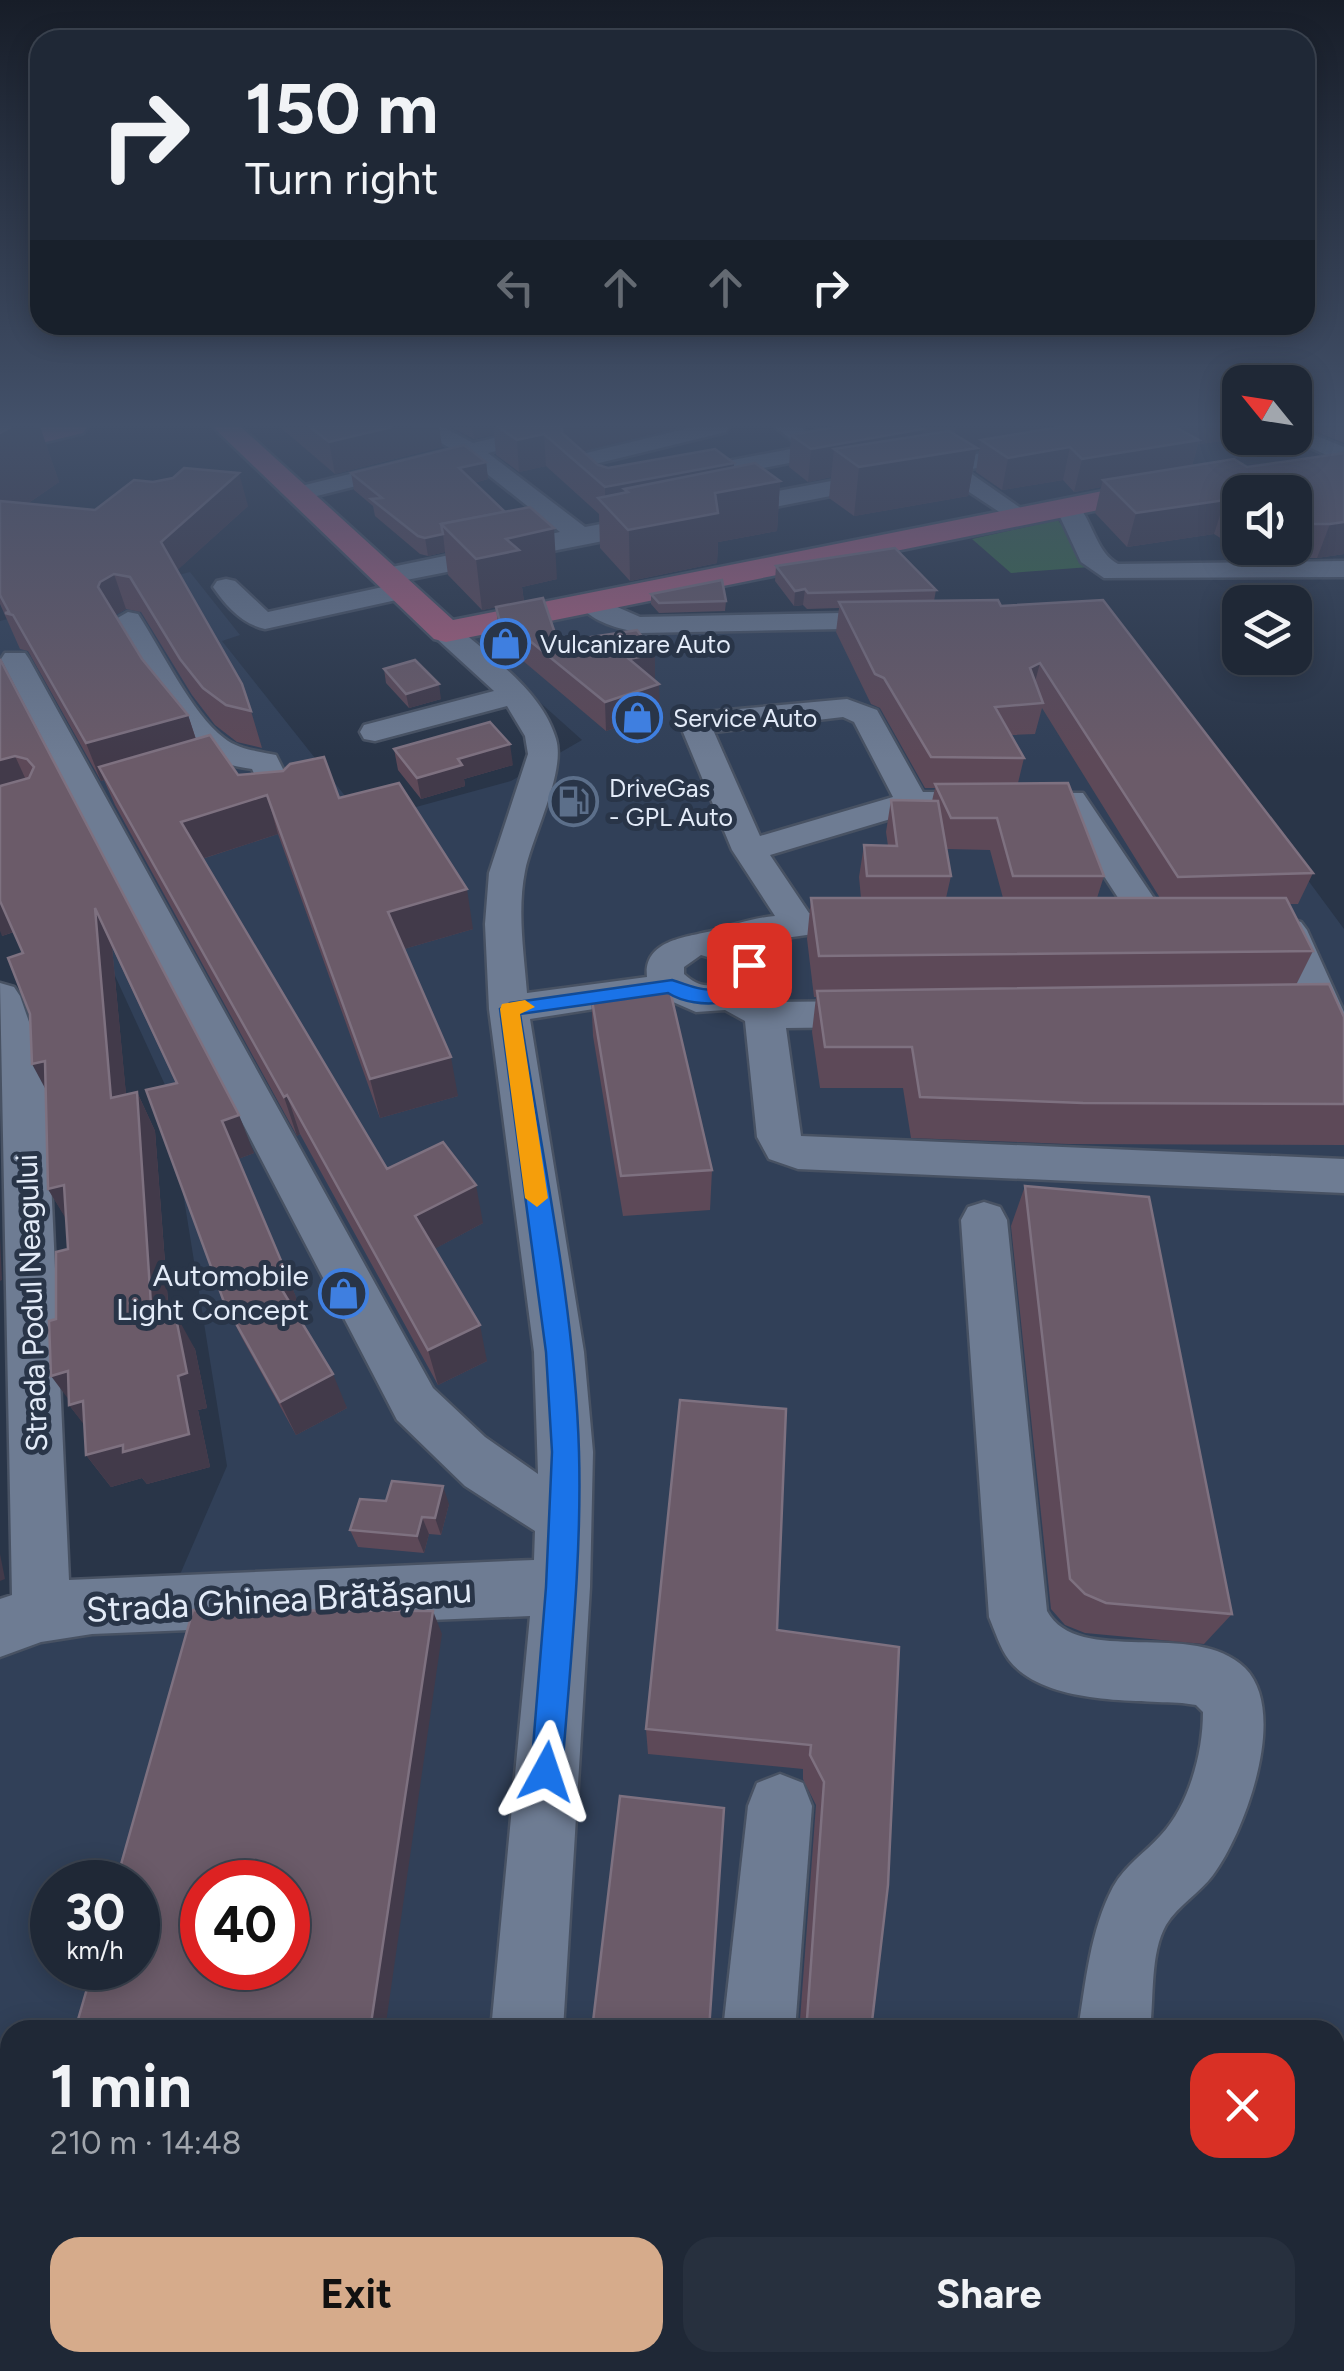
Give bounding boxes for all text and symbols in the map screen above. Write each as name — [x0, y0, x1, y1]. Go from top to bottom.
text: 150 m — [245, 66, 438, 151]
icon: right — [80, 70, 210, 200]
text: Turn right — [245, 151, 438, 205]
icon: left — [488, 260, 543, 315]
icon: ahead — [593, 260, 648, 315]
icon: ahead — [698, 260, 753, 315]
icon: right — [803, 260, 858, 315]
north arrow — [1222, 365, 1312, 455]
map controls — [1222, 365, 1312, 675]
button: sound — [1222, 475, 1312, 565]
button: layers — [1222, 585, 1312, 675]
shop icon: Vulcanizare Auto — [479, 618, 531, 670]
place label: Vulcanizare Auto — [540, 629, 731, 659]
shop icon: Service Auto — [612, 692, 664, 744]
place label: Service Auto — [673, 703, 817, 733]
place label: DriveGas - GPL Auto — [609, 773, 733, 832]
fuel station icon: DriveGas - GPL Auto — [548, 776, 600, 828]
pin — [707, 923, 792, 1008]
icon: arrive — [722, 938, 777, 993]
street label: Strada Podul Neagului — [8, 1154, 55, 1452]
place label: Automobile Light Concept — [116, 1257, 309, 1328]
shop icon: Automobile Light Concept — [318, 1267, 370, 1319]
street label: Strada Ghinea Brătășanu — [85, 1569, 473, 1631]
position arrow — [494, 1720, 598, 1824]
speed limit sign: 40 — [180, 1860, 310, 1990]
text: 30 — [65, 1882, 125, 1943]
text: km/h — [66, 1935, 124, 1965]
text: 1 min — [50, 2050, 192, 2122]
button: close — [1190, 2053, 1295, 2158]
text: 210 m · 14:48 — [50, 2124, 241, 2162]
button: Exit — [50, 2237, 663, 2352]
button: Share — [683, 2237, 1295, 2352]

